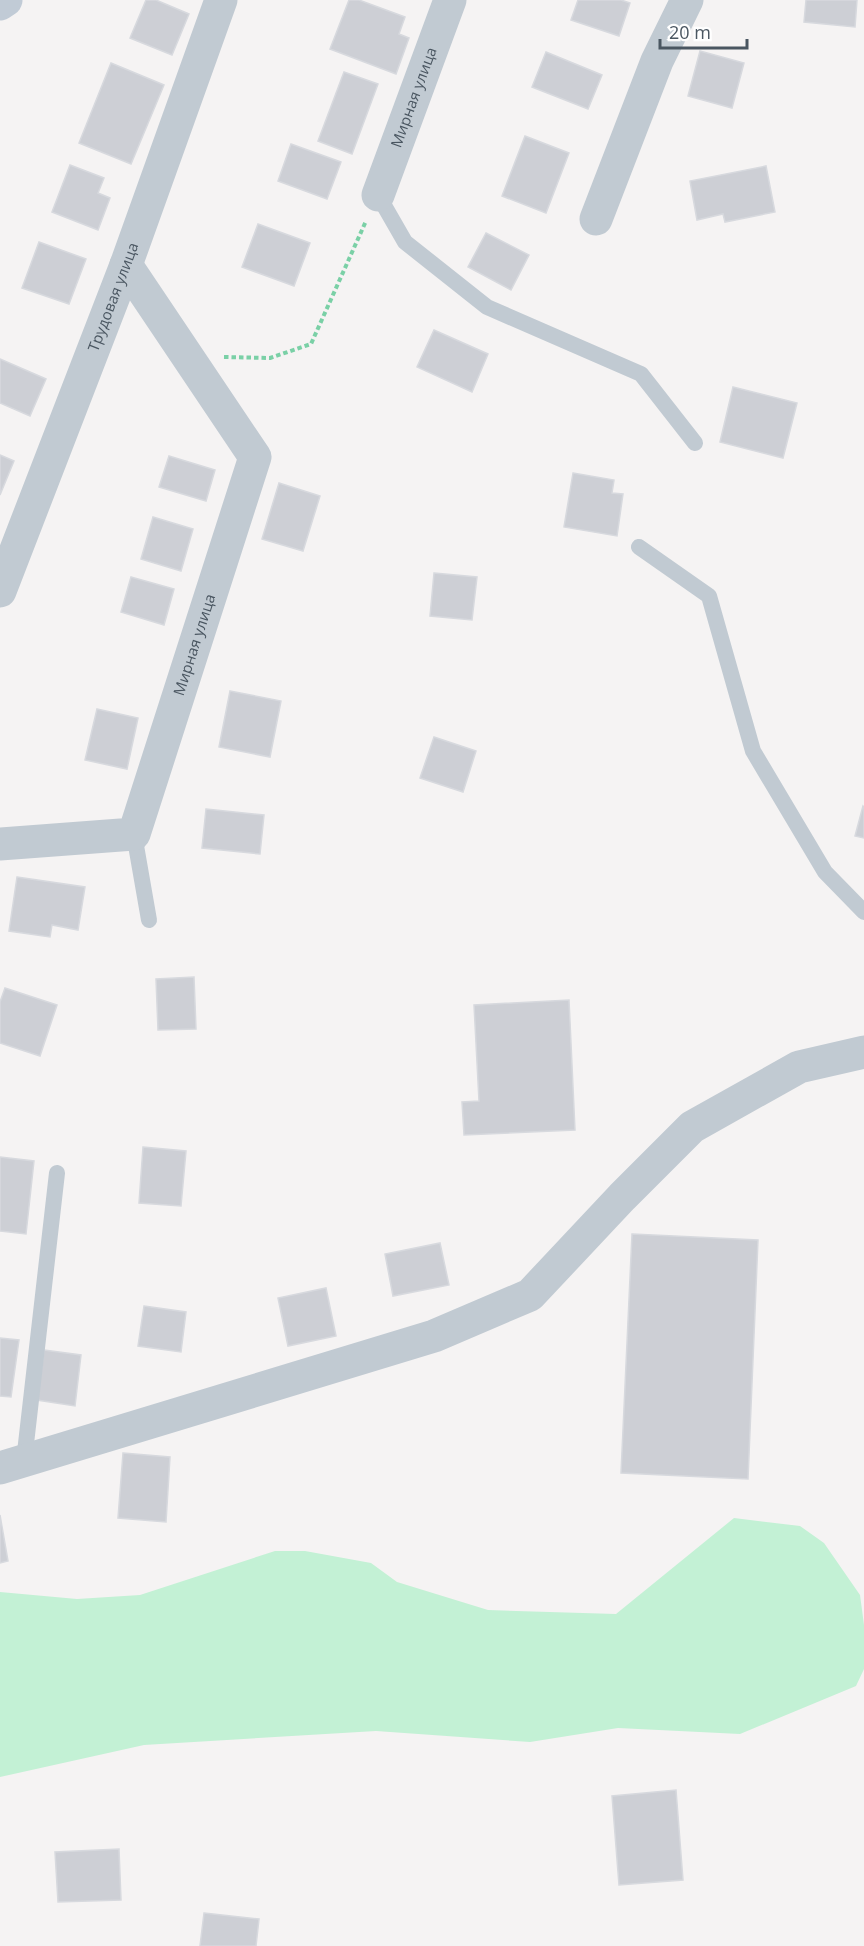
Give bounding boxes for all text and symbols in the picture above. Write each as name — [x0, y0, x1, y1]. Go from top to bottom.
scale bar — [660, 12, 747, 50]
text: 20 m — [669, 20, 711, 44]
street label: Мирная улица — [385, 44, 441, 150]
street label: Трудовая улица — [83, 240, 142, 354]
street label: Мирная улица — [168, 591, 219, 698]

